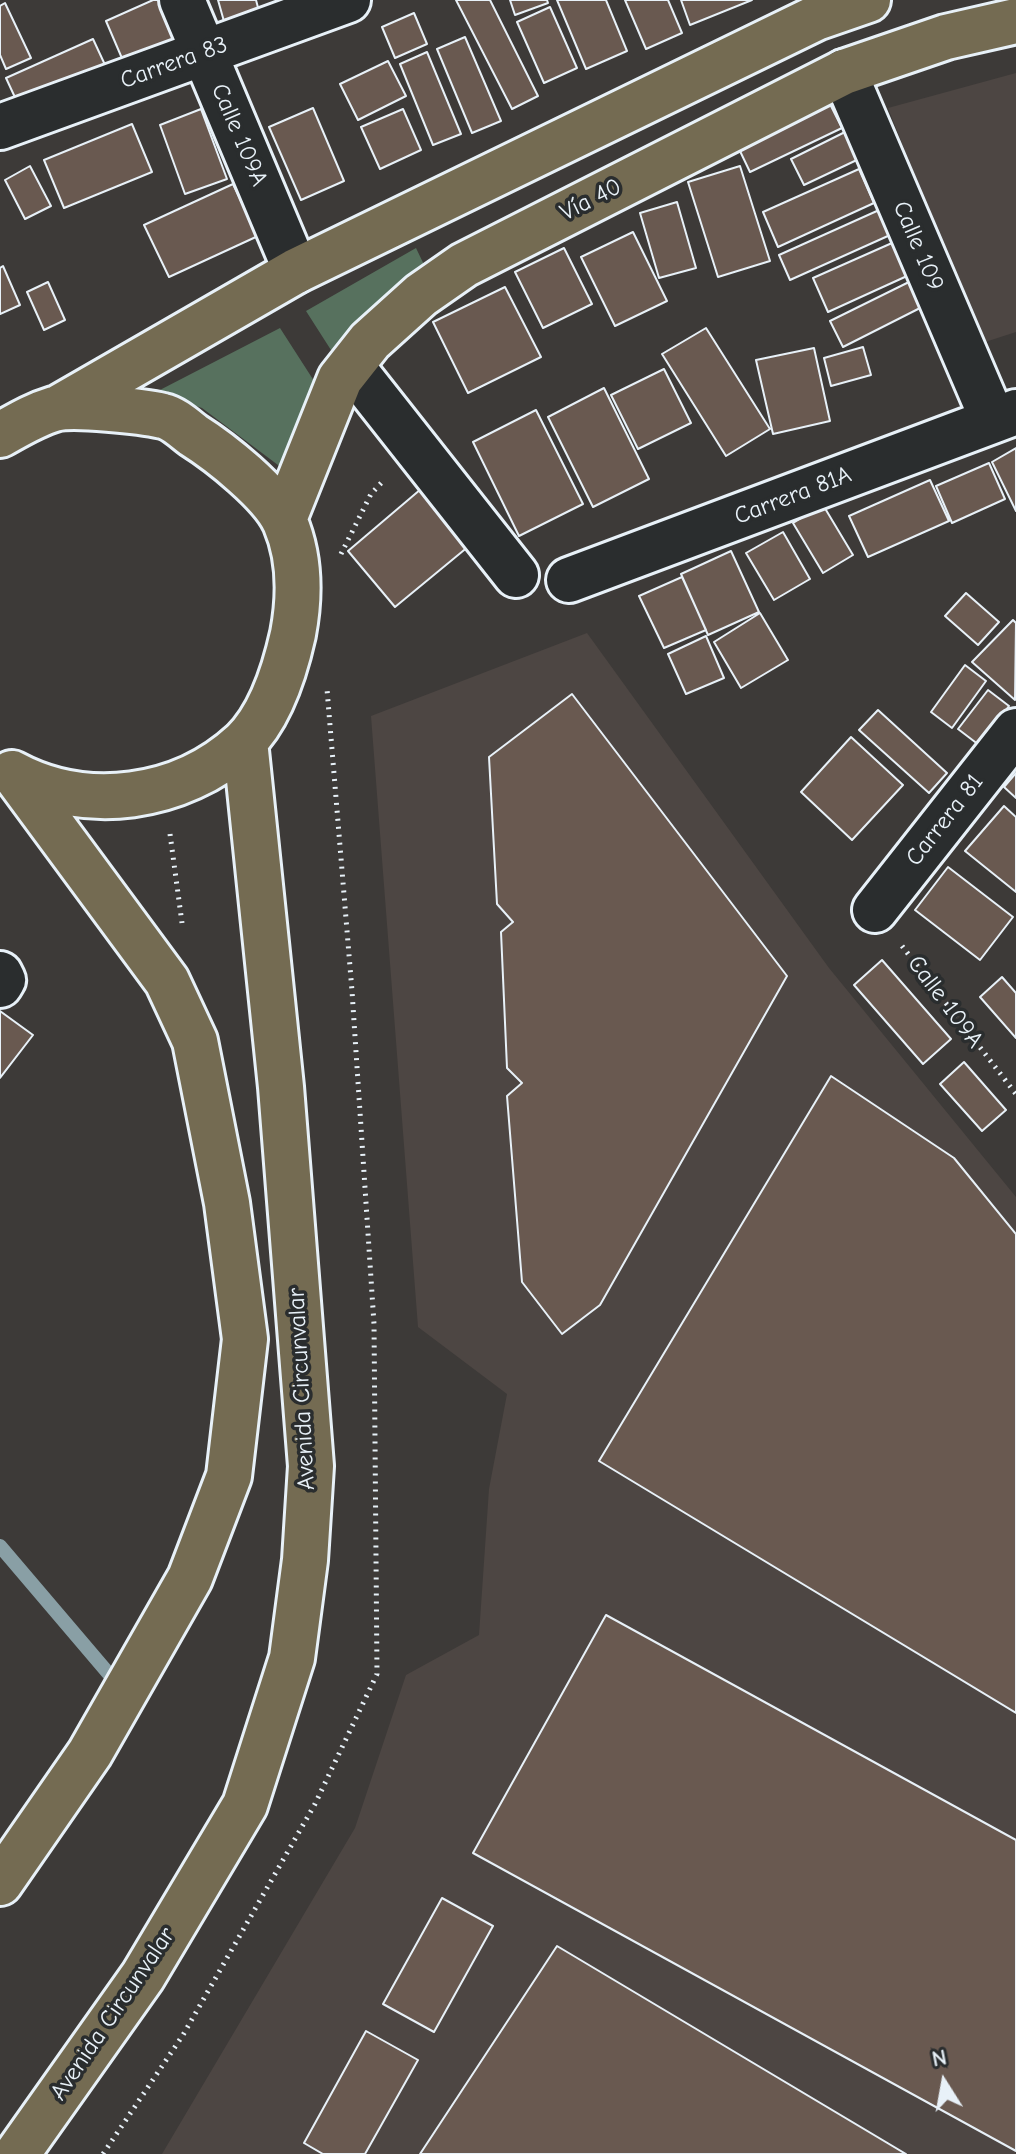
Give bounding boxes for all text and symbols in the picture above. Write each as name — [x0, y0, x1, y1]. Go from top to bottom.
street label: Carrera 83 — [117, 30, 231, 96]
street label: Calle 109A — [205, 79, 273, 191]
street label: Vía 40 — [556, 172, 626, 228]
street label: Calle 109 — [886, 197, 950, 295]
street label: Carrera 81A — [730, 461, 856, 531]
street label: Carrera 81 — [900, 768, 990, 872]
street label: Calle 109A — [901, 950, 989, 1054]
street label: Avenida Circunvalar — [282, 1287, 322, 1491]
street label: Avenida Circunvalar — [44, 1922, 182, 2106]
north arrow — [904, 2042, 984, 2122]
text: N — [930, 2044, 949, 2073]

